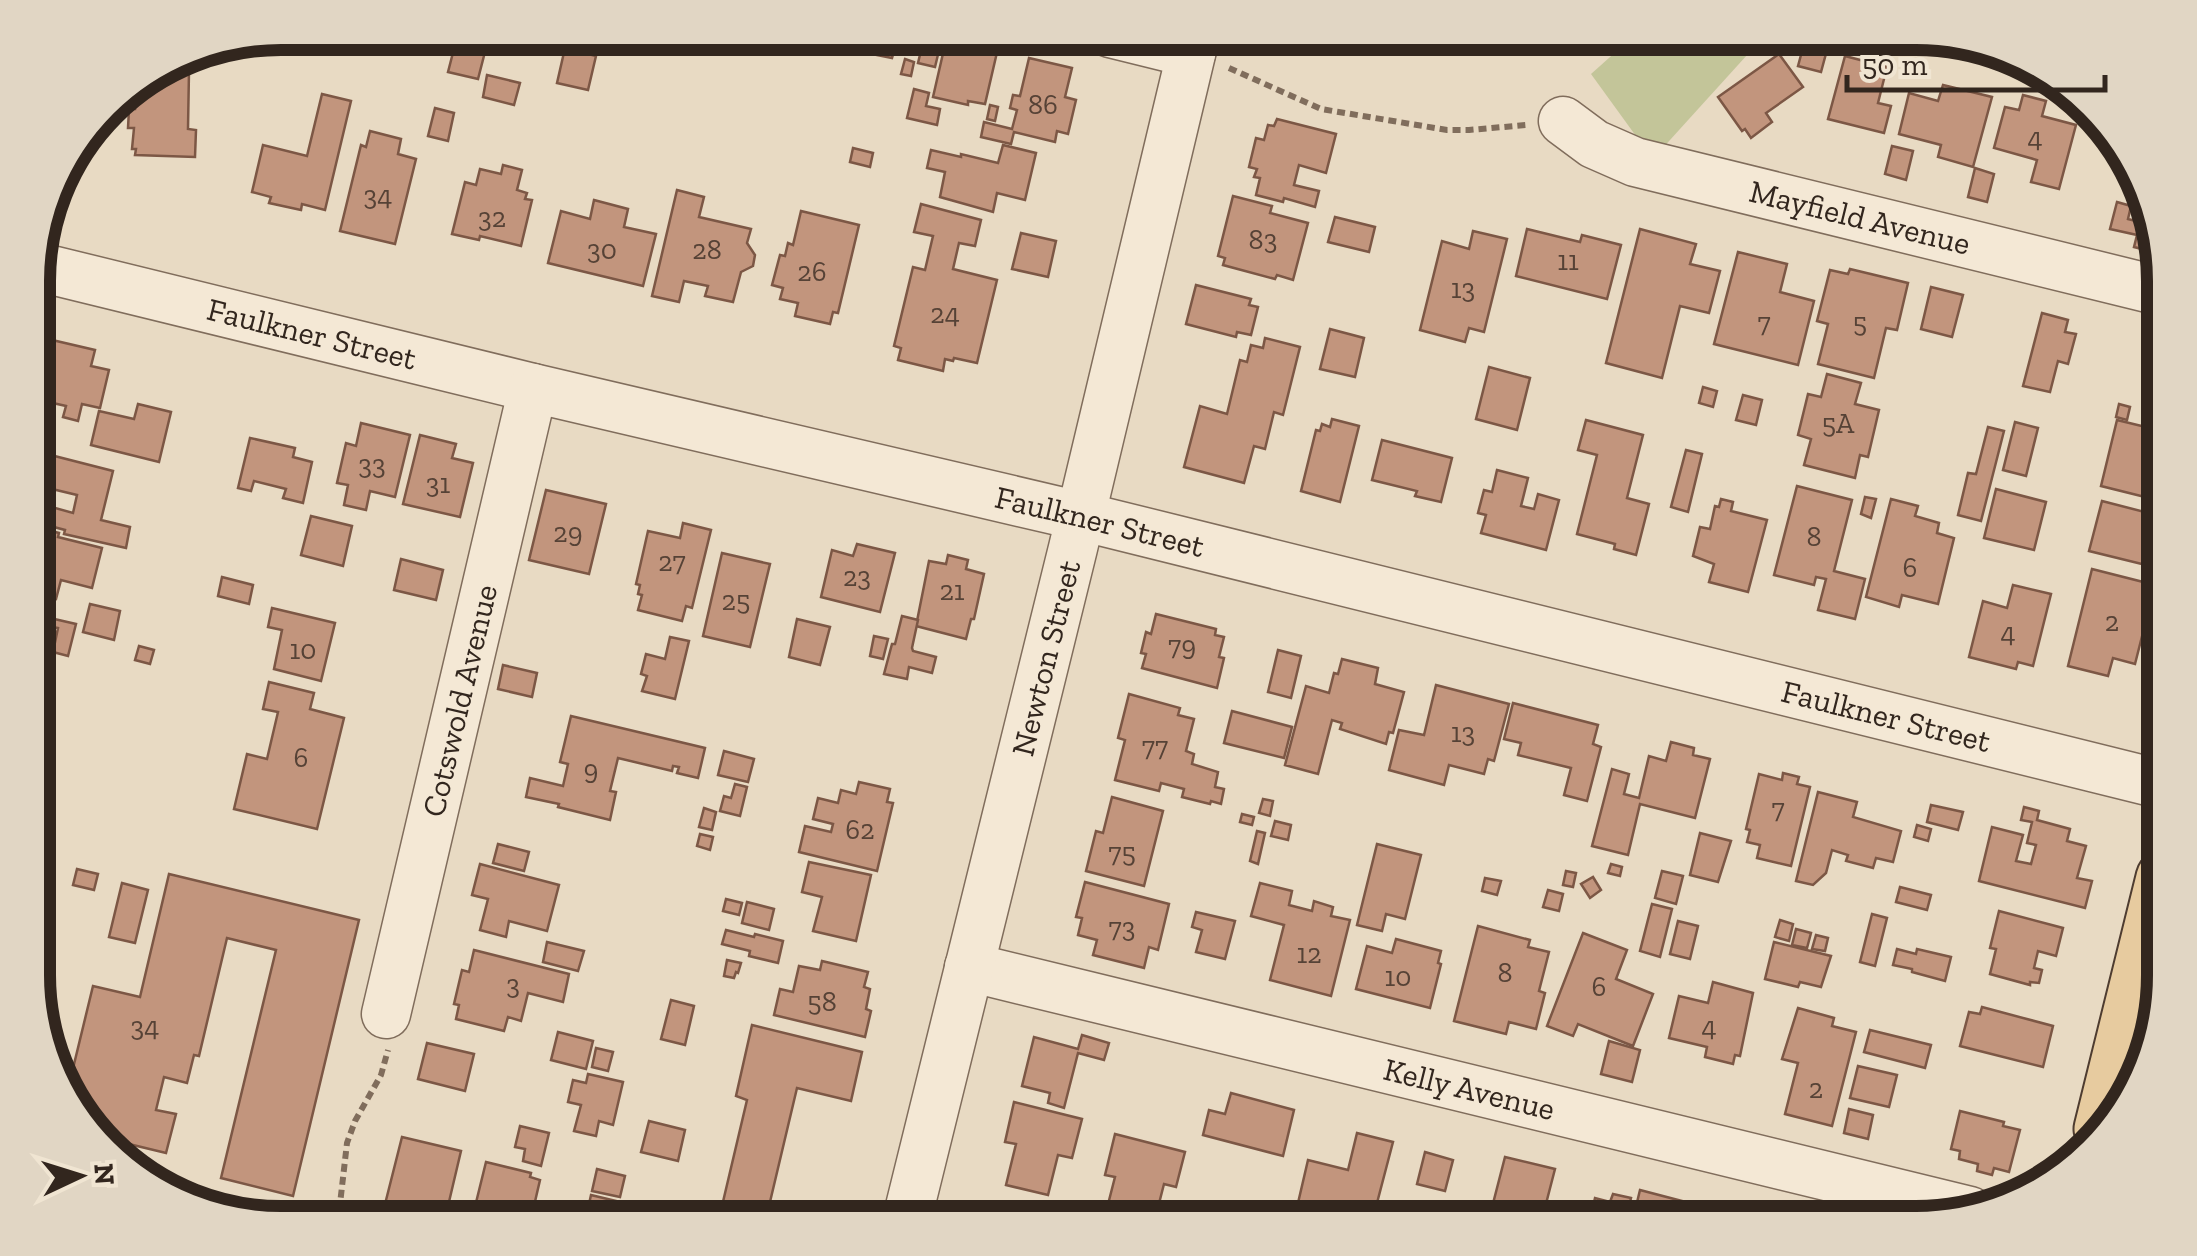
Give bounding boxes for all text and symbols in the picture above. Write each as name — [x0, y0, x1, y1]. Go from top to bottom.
scale bar — [1847, 30, 2104, 92]
text: 50 m — [1862, 47, 1927, 83]
house number: 86 — [1028, 88, 1058, 121]
house number: 4 — [2027, 121, 2043, 154]
street label: Mayfield Avenue — [1746, 172, 1974, 263]
house number: 34 — [364, 179, 392, 212]
house number: 32 — [478, 201, 506, 234]
house number: 83 — [1249, 223, 1277, 256]
house number: 30 — [587, 233, 617, 266]
house number: 28 — [692, 233, 722, 266]
house number: 11 — [1557, 244, 1579, 277]
house number: 26 — [797, 255, 827, 288]
house number: 13 — [1451, 272, 1475, 305]
street label: Faulkner Street — [203, 290, 420, 378]
house number: 24 — [930, 297, 960, 330]
house number: 7 — [1757, 306, 1771, 339]
house number: 5 — [1853, 306, 1867, 339]
house number: 5A — [1822, 407, 1855, 440]
house number: 33 — [358, 448, 386, 481]
house number: 31 — [426, 467, 450, 500]
street label: Faulkner Street — [991, 478, 1208, 565]
house number: 29 — [553, 516, 583, 549]
house number: 8 — [1806, 520, 1822, 553]
house number: 27 — [658, 545, 686, 578]
house number: 6 — [1903, 551, 1917, 584]
street label: Newton Street — [1003, 556, 1088, 760]
house number: 23 — [843, 560, 871, 593]
house number: 21 — [939, 574, 965, 607]
street label: Cotswold Avenue — [414, 581, 505, 820]
house number: 25 — [722, 584, 750, 617]
house number: 2 — [2105, 605, 2119, 638]
house number: 4 — [2000, 616, 2016, 649]
house number: 79 — [1168, 629, 1196, 662]
house number: 10 — [290, 633, 316, 666]
street label: Faulkner Street — [1778, 672, 1995, 760]
house number: 13 — [1451, 716, 1475, 749]
house number: 77 — [1142, 730, 1168, 763]
house number: 6 — [294, 741, 308, 774]
house number: 9 — [584, 753, 598, 786]
house number: 7 — [1771, 792, 1785, 825]
house number: 62 — [845, 813, 875, 846]
house number: 75 — [1108, 836, 1136, 869]
house number: 73 — [1109, 911, 1135, 944]
house number: 12 — [1296, 937, 1322, 970]
house number: 8 — [1497, 956, 1513, 989]
house number: 10 — [1385, 960, 1411, 993]
house number: 3 — [506, 968, 520, 1001]
house number: 6 — [1592, 970, 1606, 1003]
house number: 58 — [807, 985, 837, 1018]
house number: 34 — [131, 1010, 159, 1043]
house number: 4 — [1701, 1010, 1717, 1043]
street label: Kelly Avenue — [1380, 1050, 1559, 1128]
house number: 2 — [1809, 1072, 1823, 1105]
north arrow — [30, 1126, 130, 1226]
text: N — [87, 1163, 122, 1186]

